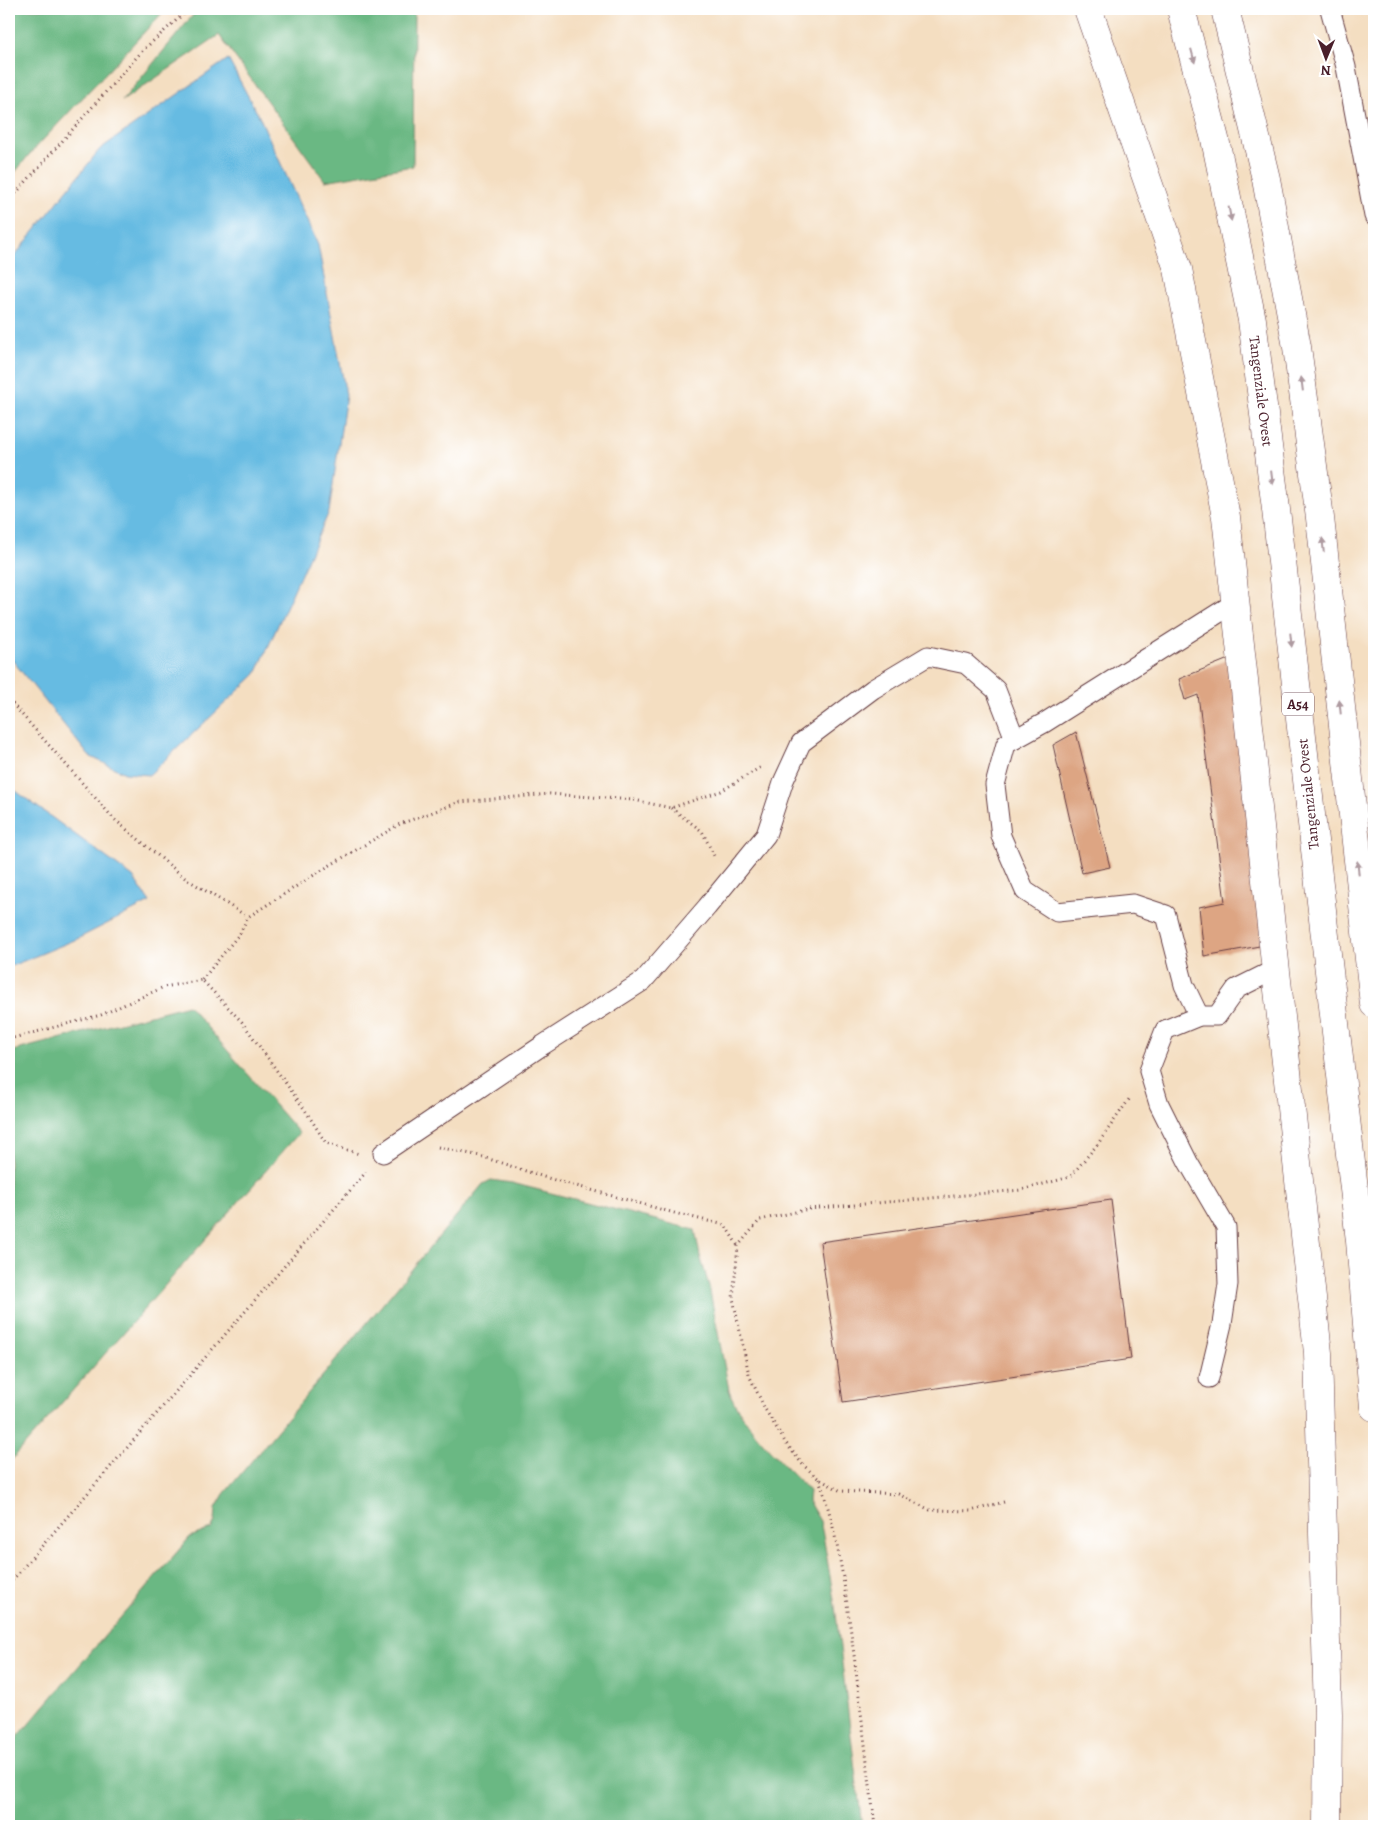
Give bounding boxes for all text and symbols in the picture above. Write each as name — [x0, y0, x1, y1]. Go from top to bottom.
north arrow — [1300, 32, 1350, 82]
one-way arrow — [1190, 48, 1198, 63]
text: N — [1321, 61, 1331, 80]
one-way arrow — [1227, 206, 1235, 222]
street label: Tangenziale Ovest — [1244, 335, 1278, 447]
one-way arrow — [1298, 376, 1306, 392]
one-way arrow — [1269, 470, 1277, 486]
one-way arrow — [1319, 537, 1327, 553]
one-way arrow — [1287, 632, 1295, 648]
road number: A54 — [1282, 692, 1314, 716]
one-way arrow — [1336, 699, 1344, 715]
street label: Tangenziale Ovest — [1292, 738, 1324, 850]
one-way arrow — [1354, 860, 1362, 876]

